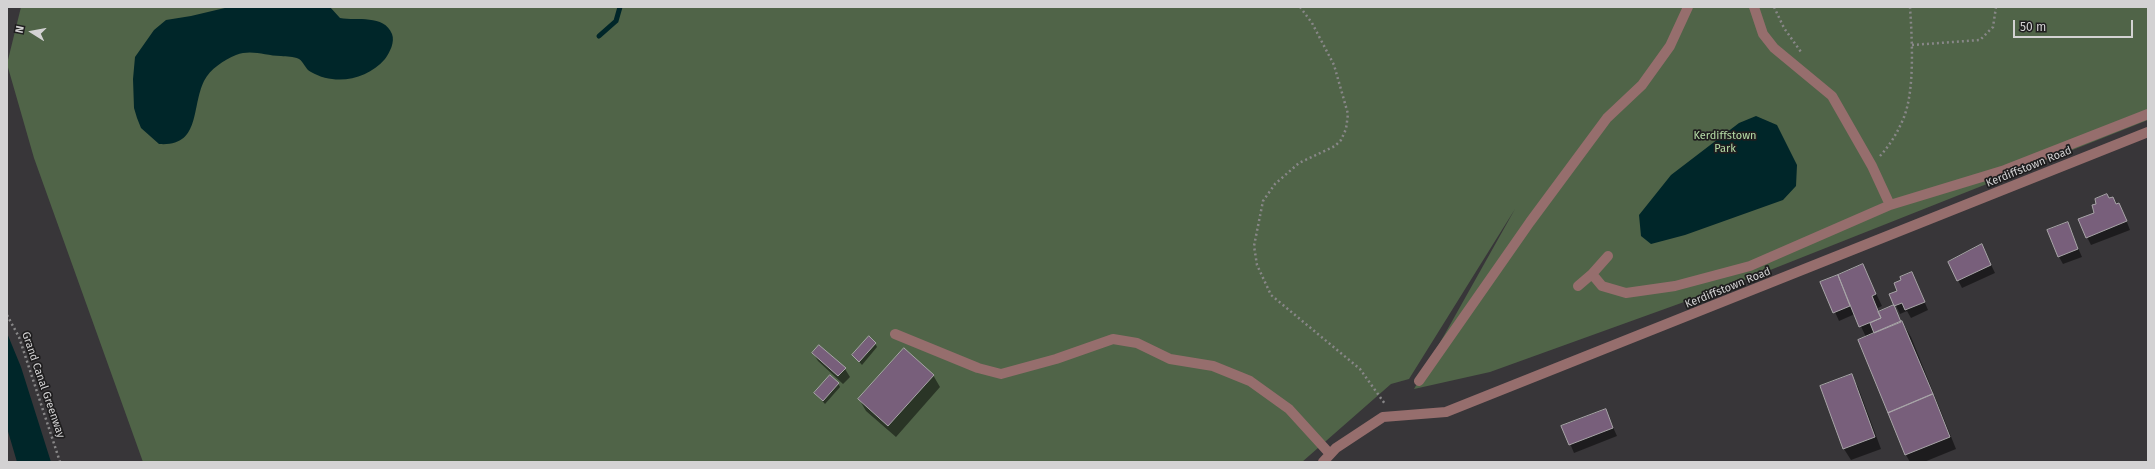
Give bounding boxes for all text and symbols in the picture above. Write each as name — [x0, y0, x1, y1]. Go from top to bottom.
north arrow — [12, 12, 52, 52]
scale bar — [2015, 12, 2135, 38]
text: 50 m — [2020, 20, 2046, 34]
text: N — [13, 25, 27, 34]
park label: Kerdiffstown Park — [1694, 129, 1756, 155]
street label: Kerdiffstown Road — [1984, 144, 2074, 190]
street label: Kerdiffstown Road — [1683, 265, 1773, 311]
street label: Grand Canal Greenway — [19, 330, 67, 440]

